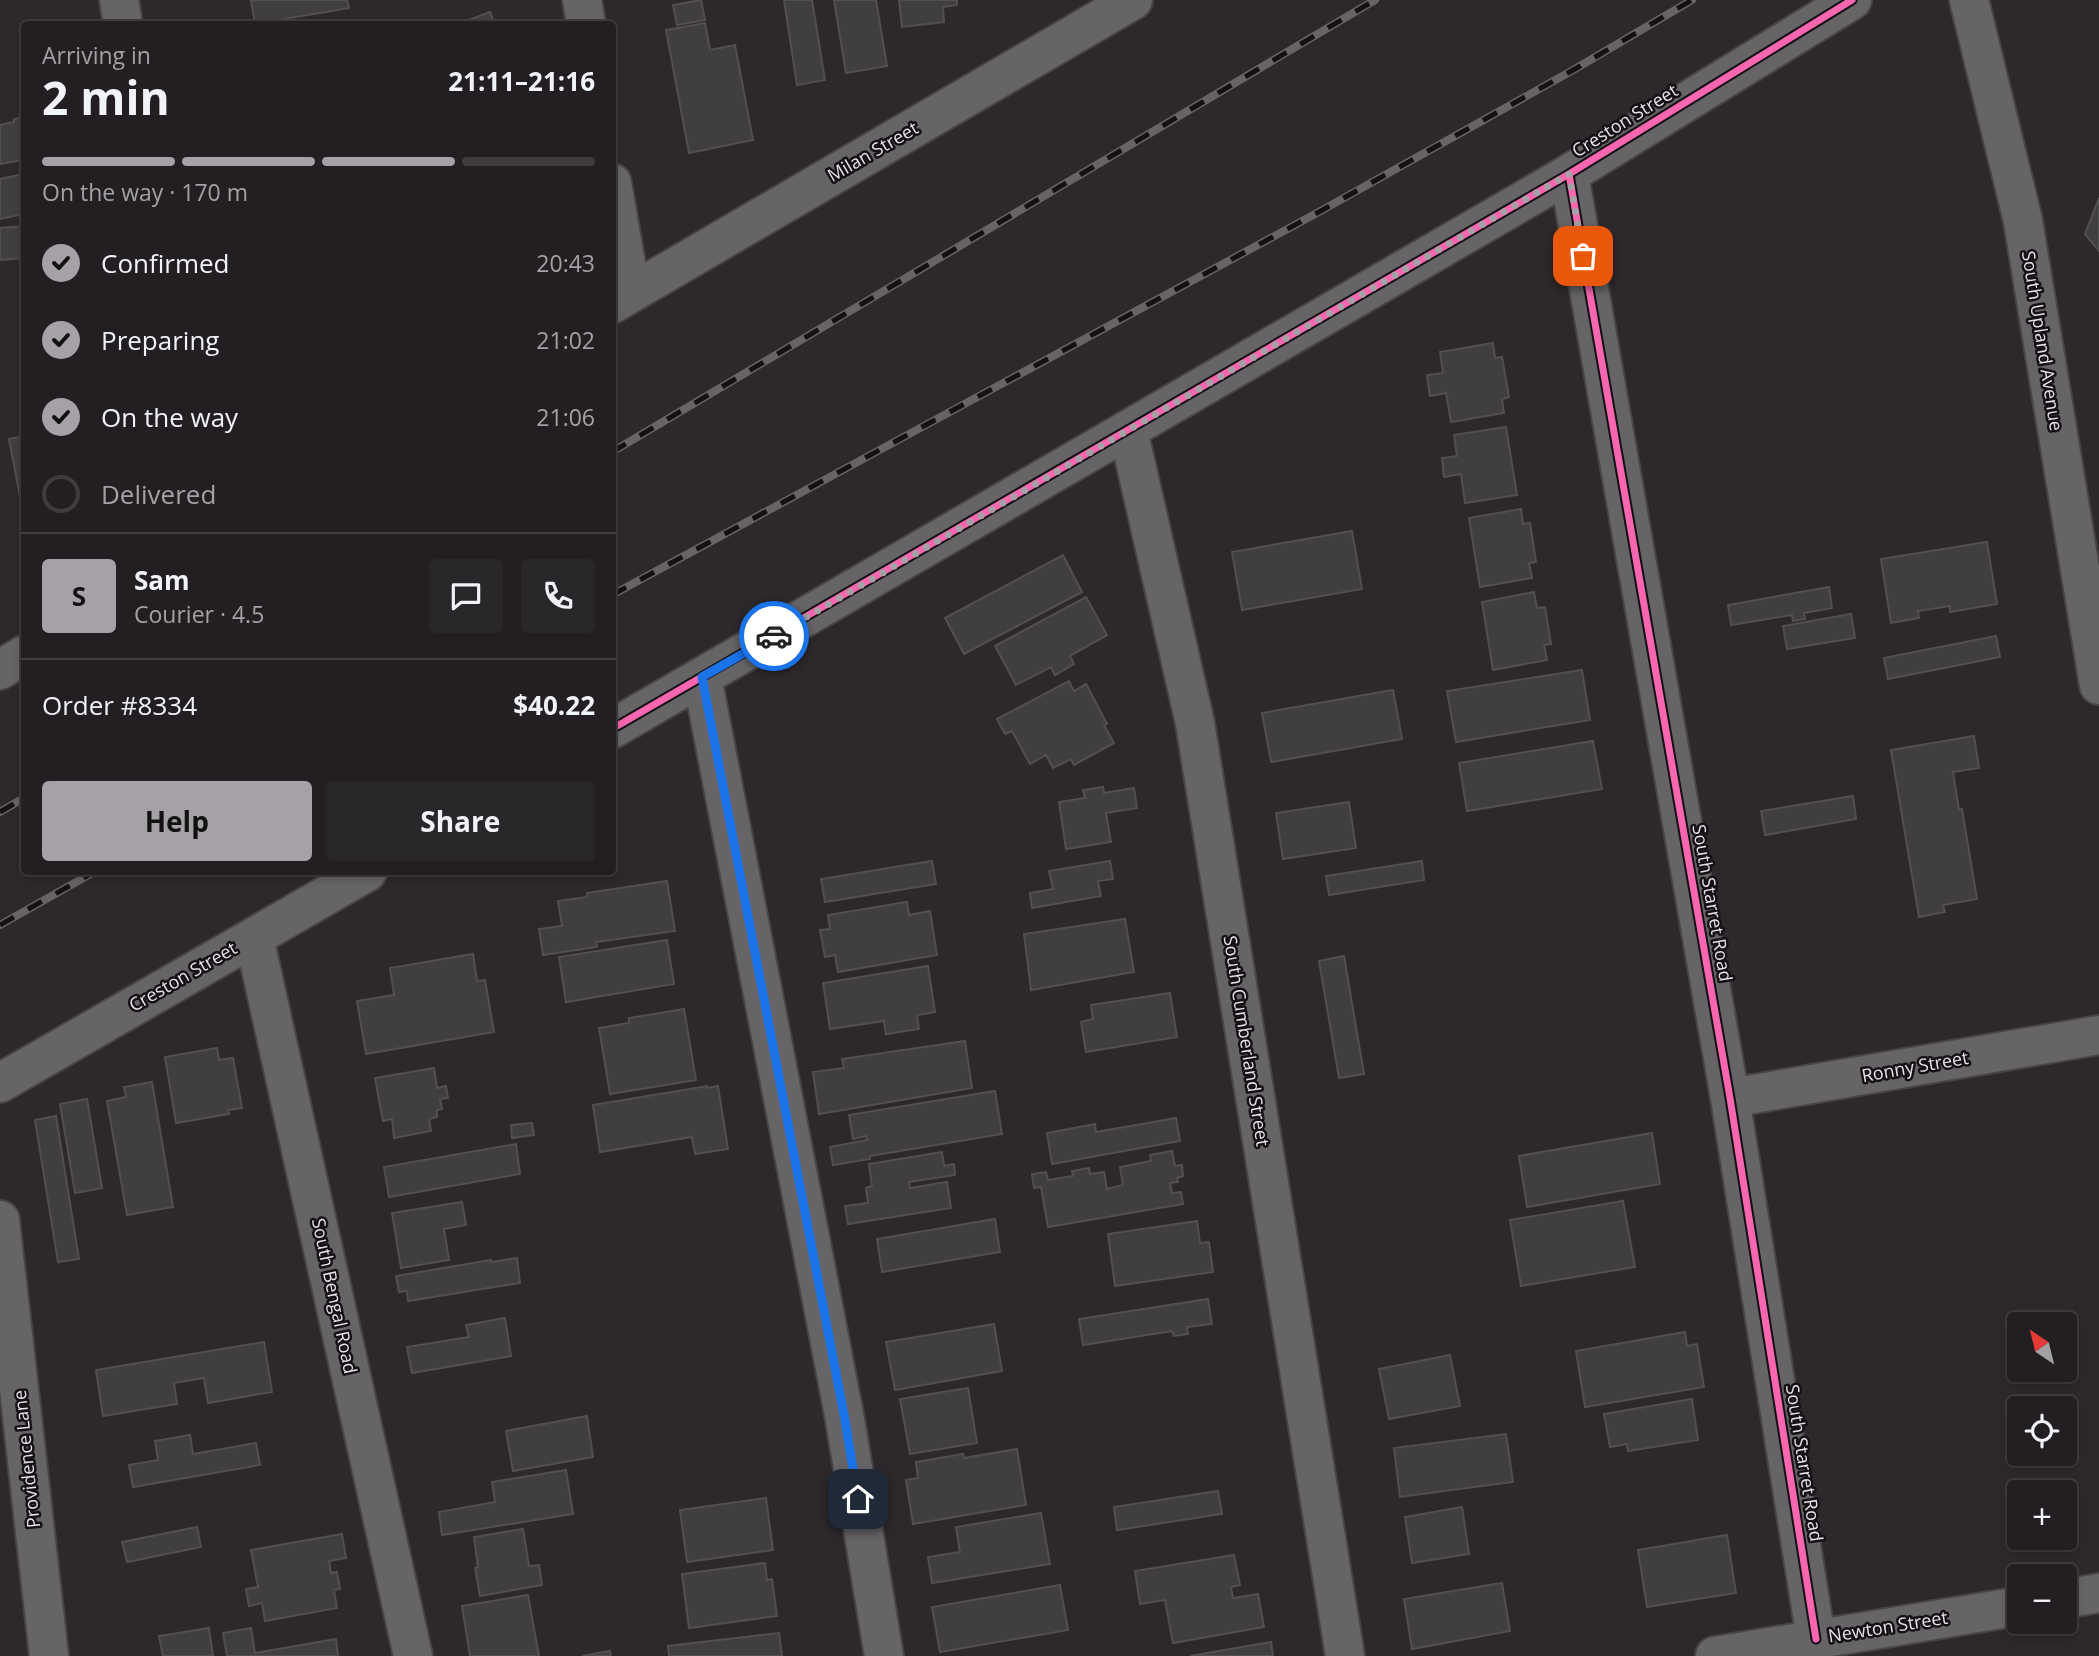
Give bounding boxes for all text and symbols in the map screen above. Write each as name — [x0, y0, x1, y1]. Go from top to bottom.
text: Arriving in — [42, 39, 151, 71]
text: 21:11–21:16 — [448, 63, 595, 99]
text: 2 min — [42, 66, 170, 128]
street label: Creston Street — [1567, 78, 1682, 162]
street label: Milan Street — [823, 115, 922, 187]
text: On the way · 170 m — [42, 176, 248, 208]
pin — [1553, 226, 1613, 286]
icon: bag — [1564, 237, 1602, 275]
icon: check — [42, 244, 80, 282]
text: Confirmed — [101, 245, 229, 281]
text: 20:43 — [536, 247, 595, 279]
street label: South Upland Avenue — [2017, 249, 2069, 433]
icon: check — [42, 321, 80, 359]
text: Preparing — [101, 322, 219, 358]
text: 21:02 — [536, 324, 595, 356]
icon: check — [42, 398, 80, 436]
text: On the way — [101, 399, 238, 435]
text: 21:06 — [536, 401, 595, 433]
text: Delivered — [101, 476, 216, 512]
button: chat — [429, 559, 503, 633]
button: phone — [521, 559, 595, 633]
text: Sam — [134, 562, 190, 598]
text: S — [72, 578, 86, 614]
text: Courier · 4.5 — [134, 598, 264, 630]
courier — [739, 601, 809, 671]
icon: car — [755, 617, 793, 655]
text: Order #8334 — [42, 687, 197, 723]
text: $40.22 — [513, 687, 595, 723]
button: Help — [42, 781, 312, 861]
button: Share — [326, 781, 595, 861]
street label: South Starret Road — [1687, 822, 1739, 983]
street label: South Cumberland Street — [1218, 934, 1275, 1148]
street label: Creston Street — [124, 936, 241, 1017]
street label: Ronny Street — [1860, 1045, 1970, 1087]
street label: South Bengal Road — [307, 1216, 363, 1376]
north arrow — [2007, 1312, 2077, 1382]
map controls — [2007, 1312, 2077, 1634]
street label: South Starret Road — [1781, 1382, 1829, 1543]
street label: Providence Lane — [7, 1389, 45, 1529]
button: locate — [2007, 1396, 2077, 1466]
pin — [828, 1469, 888, 1529]
icon: home — [839, 1480, 877, 1518]
button: + — [2007, 1480, 2077, 1550]
button: − — [2007, 1564, 2077, 1634]
street label: Newton Street — [1826, 1605, 1949, 1647]

